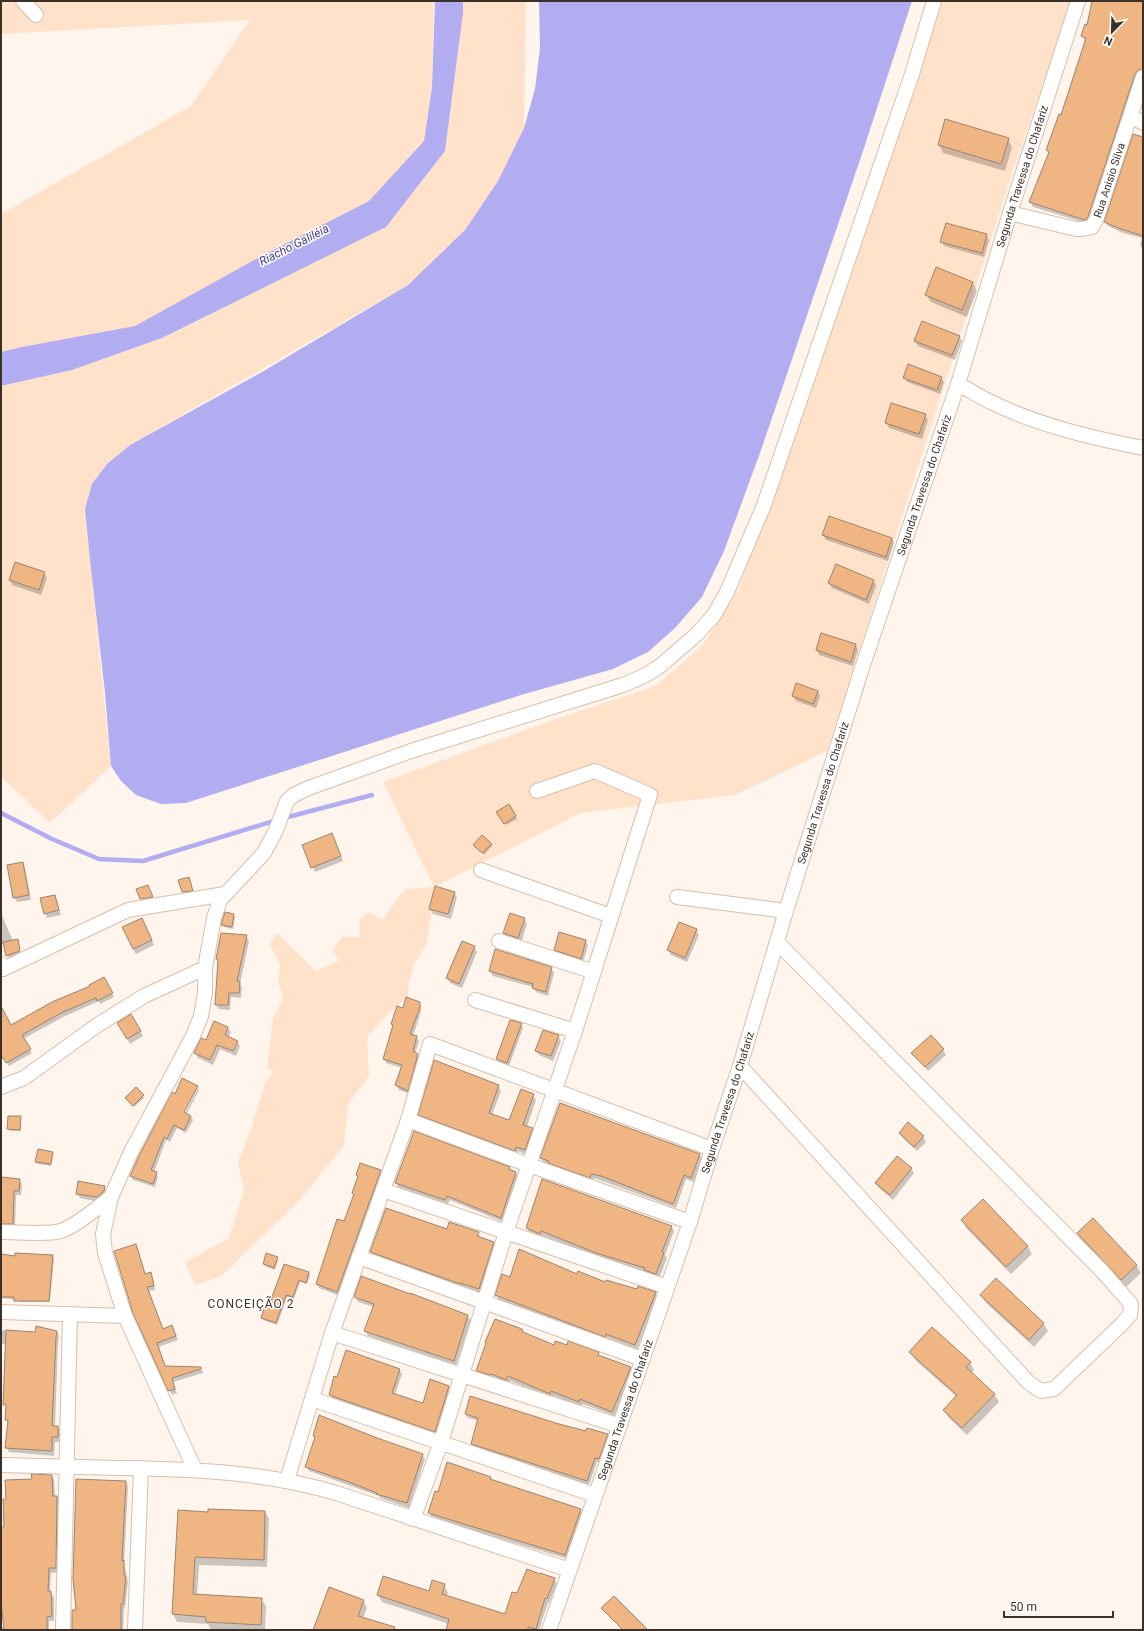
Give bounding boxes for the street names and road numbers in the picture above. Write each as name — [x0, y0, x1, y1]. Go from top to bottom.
street label: Segunda Travessa do Chafariz — [993, 103, 1051, 249]
street label: Rua Anisio Silva — [1091, 141, 1127, 219]
street label: Segunda Travessa do Chafariz — [894, 412, 954, 557]
street label: Segunda Travessa do Chafariz — [795, 720, 851, 866]
street label: Segunda Travessa do Chafariz — [699, 1029, 757, 1175]
street label: Segunda Travessa do Chafariz — [595, 1337, 656, 1482]

